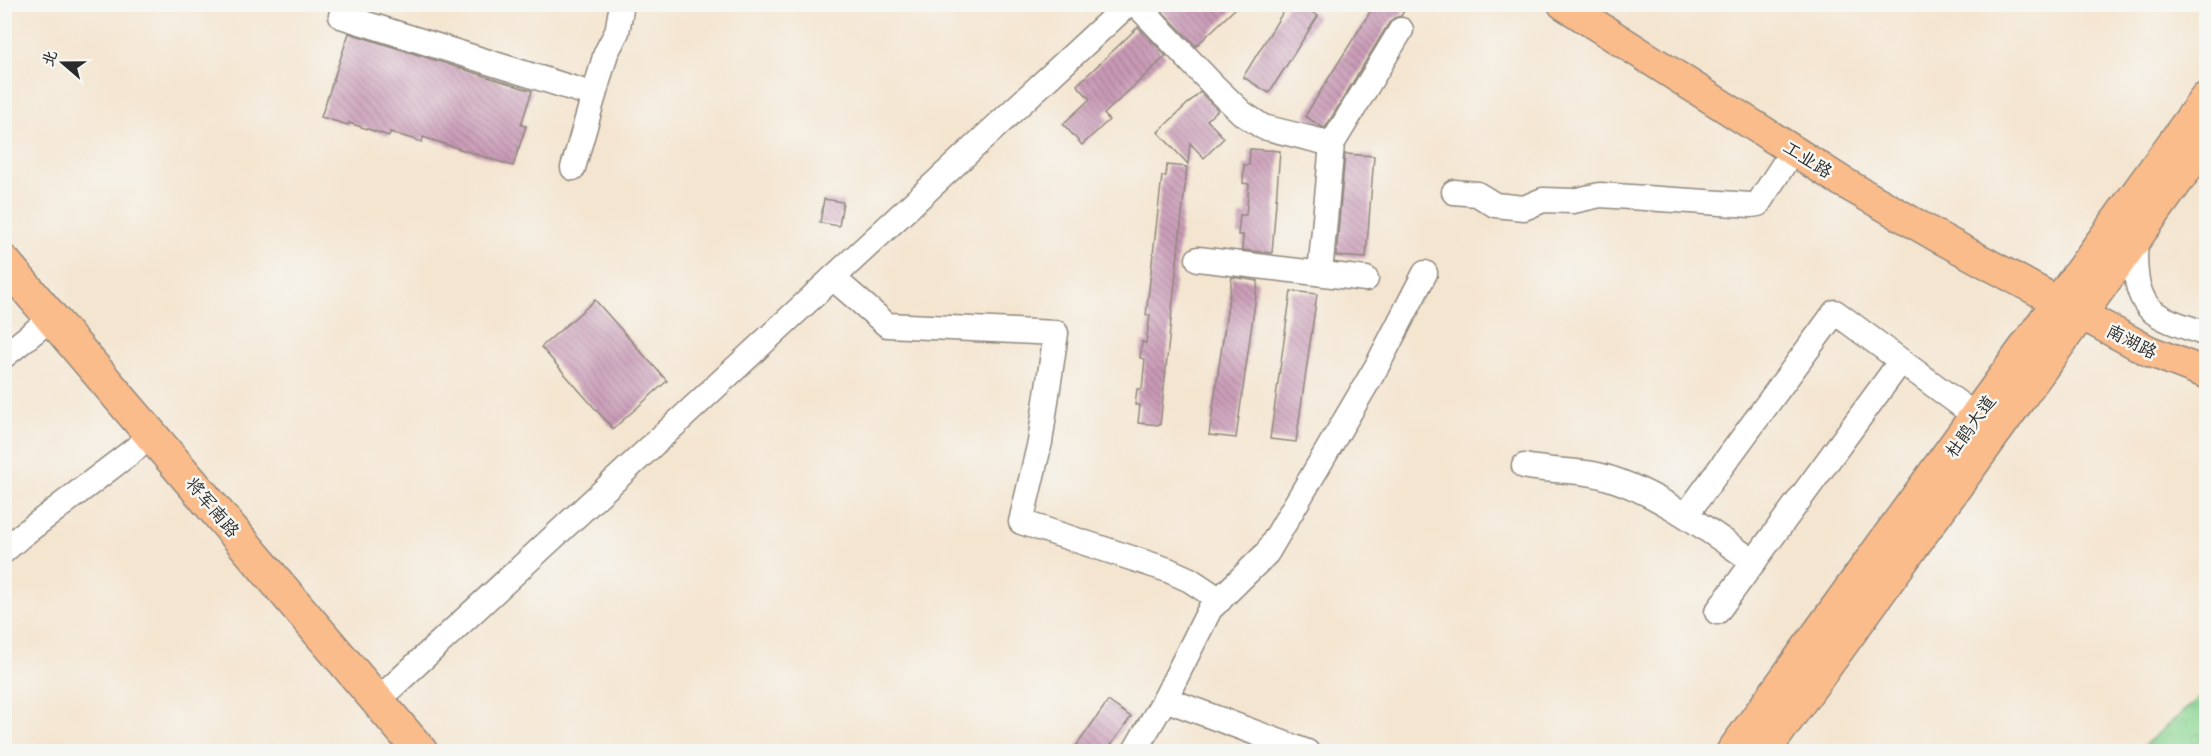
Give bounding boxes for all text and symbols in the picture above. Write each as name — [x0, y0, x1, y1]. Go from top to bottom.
north arrow — [33, 33, 93, 93]
text: 北 — [36, 47, 62, 69]
street label: 工业路 — [1778, 134, 1838, 184]
street label: 南湖路 — [2102, 318, 2162, 364]
street label: 杜鹃大道 — [1939, 390, 2001, 462]
street label: 将军南路 — [180, 471, 246, 543]

